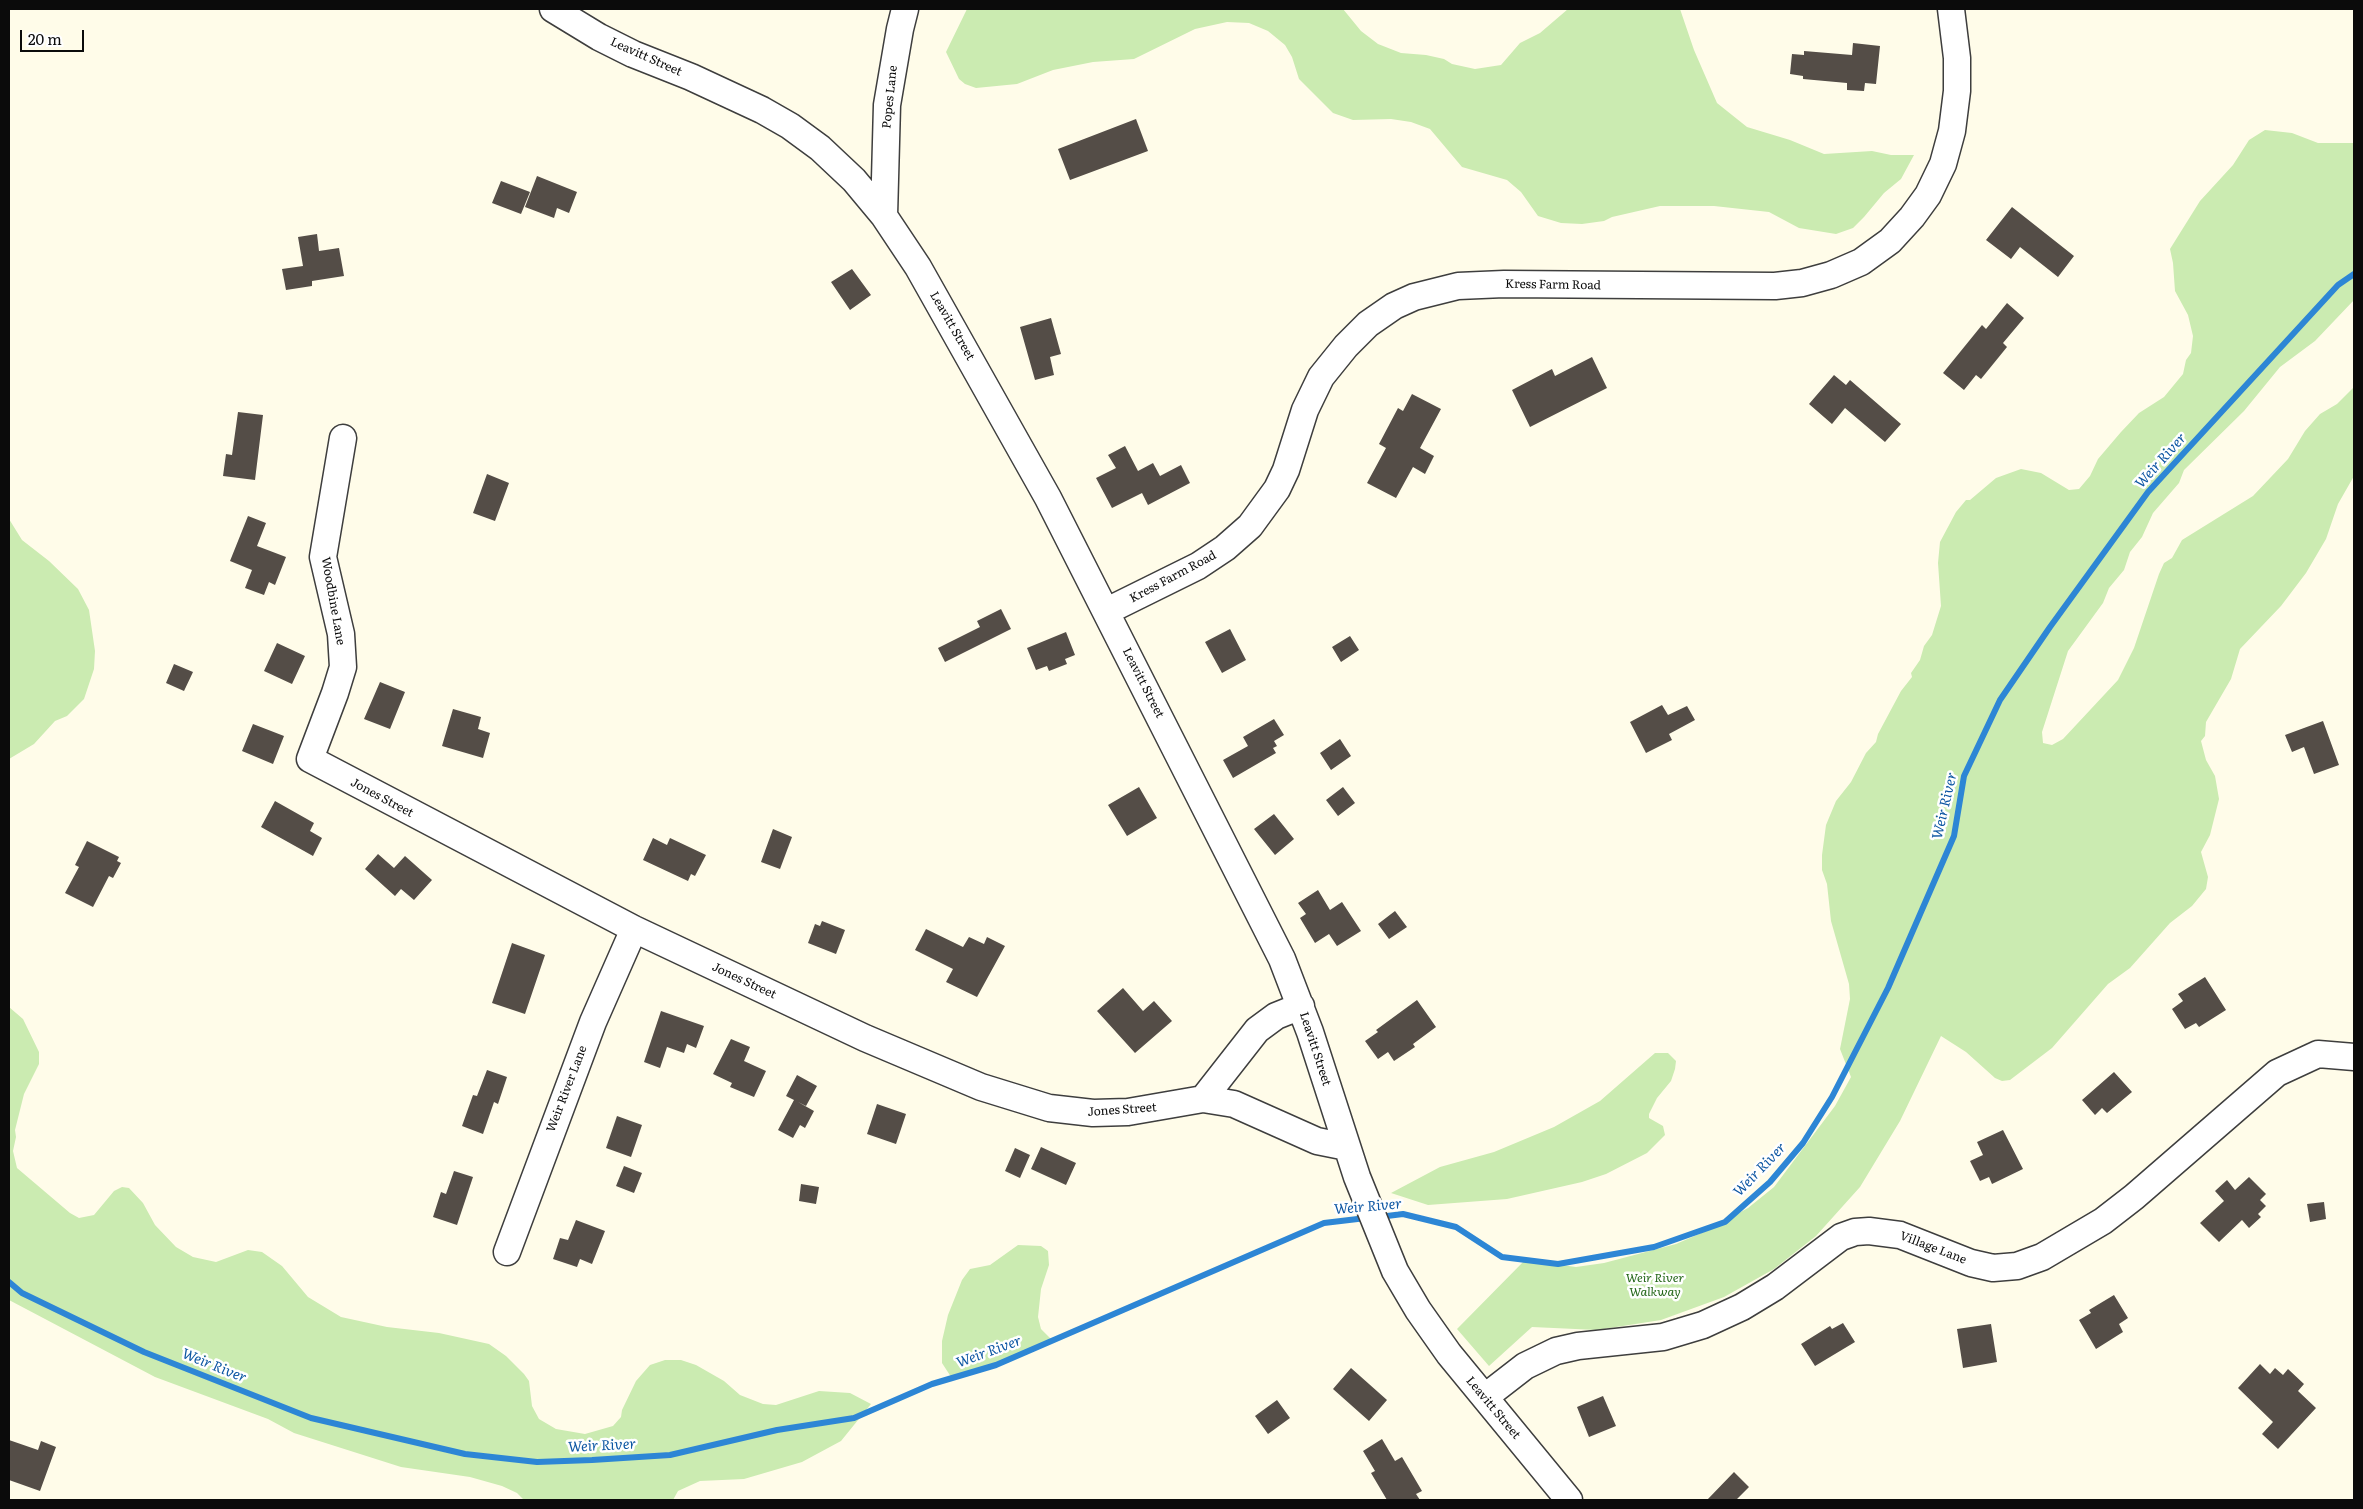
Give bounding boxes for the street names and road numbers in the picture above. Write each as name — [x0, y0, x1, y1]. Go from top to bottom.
street label: Leavitt Street — [608, 35, 684, 79]
street label: Popes Lane — [880, 65, 900, 129]
street label: Kress Farm Road — [1505, 277, 1601, 293]
street label: Leavitt Street — [927, 289, 977, 363]
street label: Kress Farm Road — [1127, 548, 1219, 606]
street label: Woodbine Lane — [318, 556, 348, 646]
street label: Leavitt Street — [1119, 645, 1167, 721]
street label: Jones Street — [348, 775, 416, 821]
street label: Jones Street — [710, 960, 778, 1002]
street label: Leavitt Street — [1296, 1010, 1334, 1088]
street label: Weir River Lane — [544, 1044, 590, 1134]
street label: Jones Street — [1087, 1100, 1157, 1120]
street label: Village Lane — [1898, 1229, 1968, 1267]
street label: Leavitt Street — [1463, 1374, 1523, 1442]

